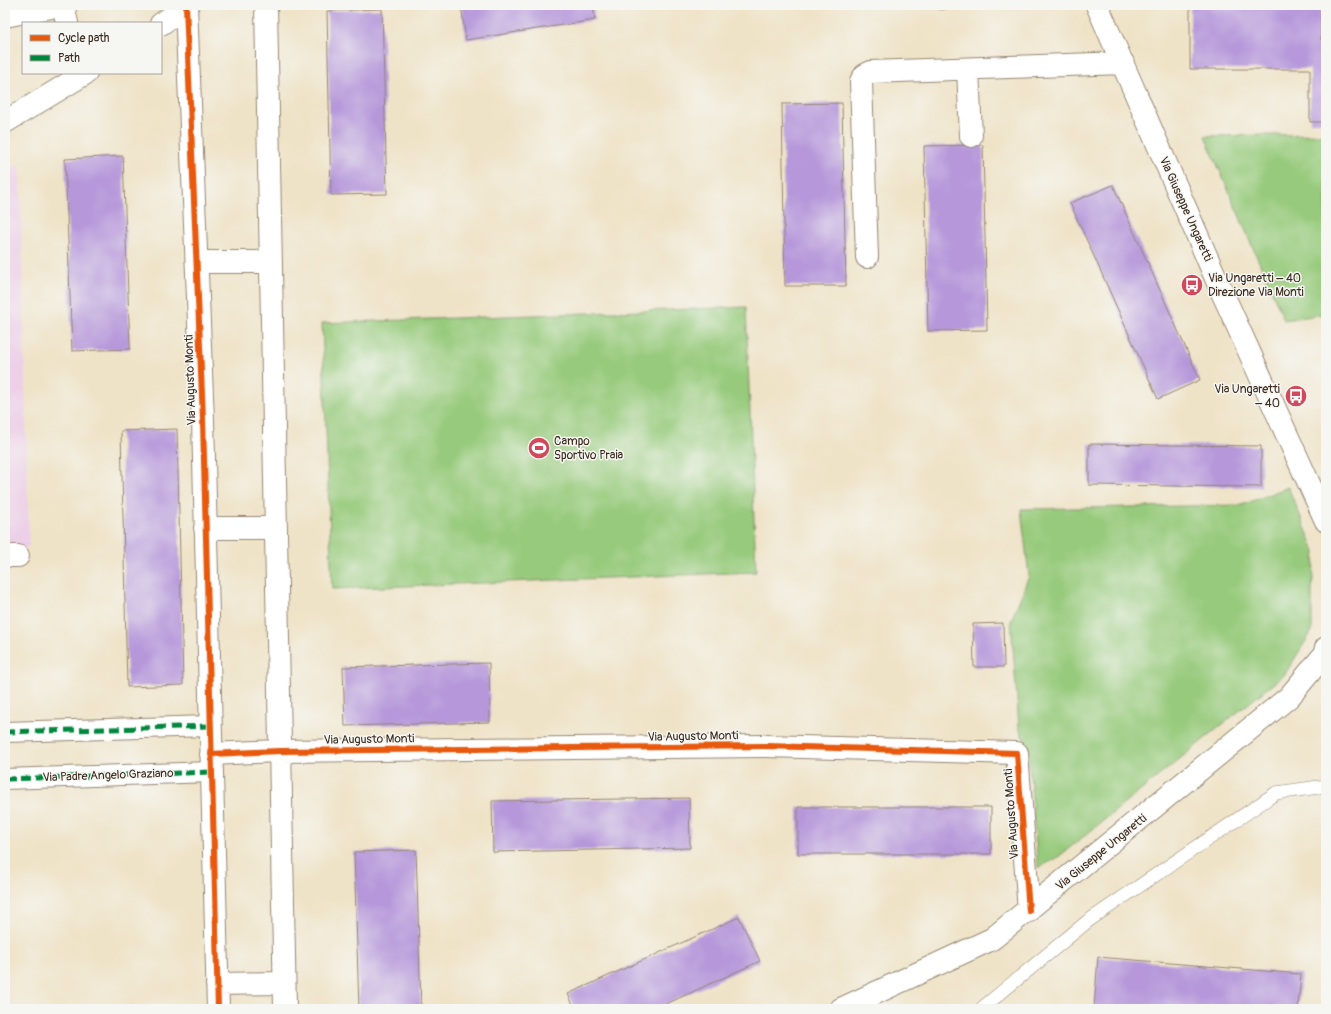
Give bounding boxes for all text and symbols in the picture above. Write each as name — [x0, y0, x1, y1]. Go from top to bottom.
legend — [22, 22, 162, 74]
text: Cycle path — [58, 31, 110, 46]
text: Path — [58, 51, 80, 66]
street label: Via Giuseppe Ungaretti — [1156, 155, 1215, 264]
place label: Via Ungaretti – 40 Direzione Via Monti — [1208, 271, 1304, 300]
bus stop icon: Via Ungaretti – 40 Direzione Via Monti — [1179, 272, 1205, 298]
street label: Via Augusto Monti — [181, 334, 200, 426]
place label: Via Ungaretti – 40 — [1214, 382, 1280, 411]
bus stop icon: Via Ungaretti – 40 — [1283, 383, 1309, 409]
place label: Campo Sportivo Praia — [554, 434, 624, 463]
sports icon: Campo Sportivo Praia — [526, 435, 552, 461]
street label: Via Augusto Monti — [647, 728, 739, 745]
street label: Via Augusto Monti — [323, 731, 415, 748]
street label: Via Padre Angelo Graziano — [42, 766, 174, 785]
street label: Via Augusto Monti — [1001, 768, 1022, 860]
street label: Via Giuseppe Ungaretti — [1053, 811, 1150, 894]

